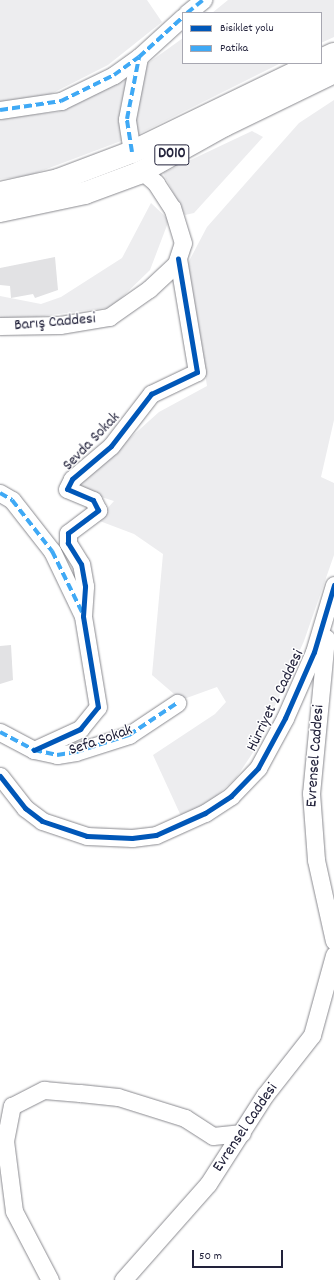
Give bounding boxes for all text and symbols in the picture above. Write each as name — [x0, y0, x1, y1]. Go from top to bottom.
legend — [182, 12, 322, 64]
text: Bisiklet yolu — [220, 20, 274, 37]
text: Patika — [220, 40, 248, 57]
road number: D010 — [154, 142, 190, 168]
street label: Barış Caddesi — [13, 310, 97, 336]
street label: Sevda Sokak — [59, 409, 125, 475]
street label: Hürriyet 2 Caddesi — [243, 647, 309, 755]
street label: Evrensel Caddesi — [303, 704, 329, 808]
street label: Sefa Sokak — [67, 721, 135, 761]
street label: Evrensel Caddesi — [209, 1080, 283, 1176]
scale bar — [194, 1242, 285, 1268]
text: 50 m — [199, 1248, 222, 1265]

